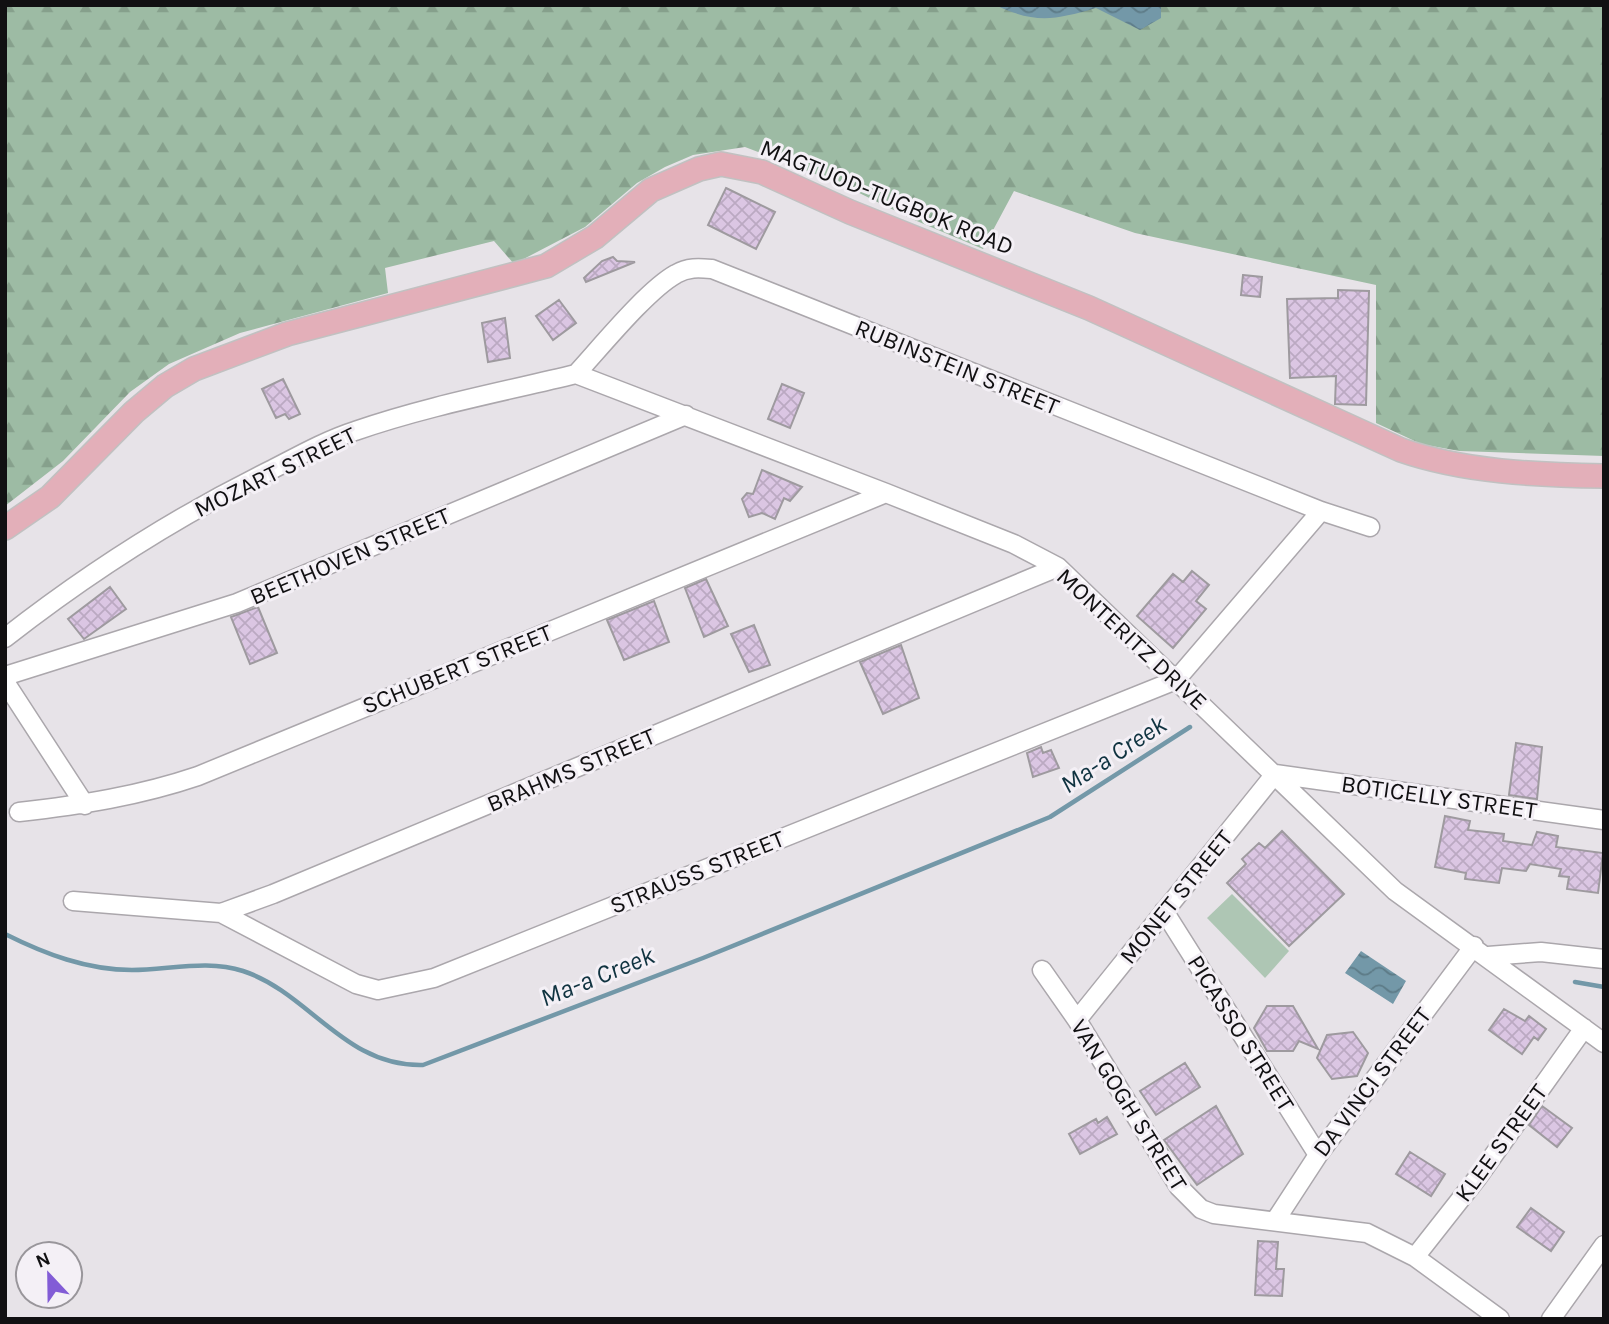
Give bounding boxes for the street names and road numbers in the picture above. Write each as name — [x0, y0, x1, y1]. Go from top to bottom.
street label: MAGTUOD-TUGBOK ROAD — [756, 133, 1018, 261]
street label: RUBINSTEIN STREET — [851, 313, 1063, 421]
street label: MOZART STREET — [190, 421, 360, 523]
street label: BEETHOVEN STREET — [246, 501, 454, 611]
street label: MONTERITZ DRIVE — [1051, 562, 1213, 716]
street label: SCHUBERT STREET — [358, 618, 556, 720]
street label: BRAHMS STREET — [483, 722, 659, 818]
street label: BOTICELLY STREET — [1339, 769, 1539, 825]
street label: STRAUSS STREET — [606, 824, 788, 920]
street label: MONET STREET — [1114, 825, 1238, 969]
street label: PICASSO STREET — [1182, 950, 1300, 1116]
street label: DA VINCI STREET — [1307, 1002, 1437, 1162]
street label: VAN GOGH STREET — [1065, 1014, 1193, 1196]
street label: KLEE STREET — [1449, 1079, 1553, 1207]

